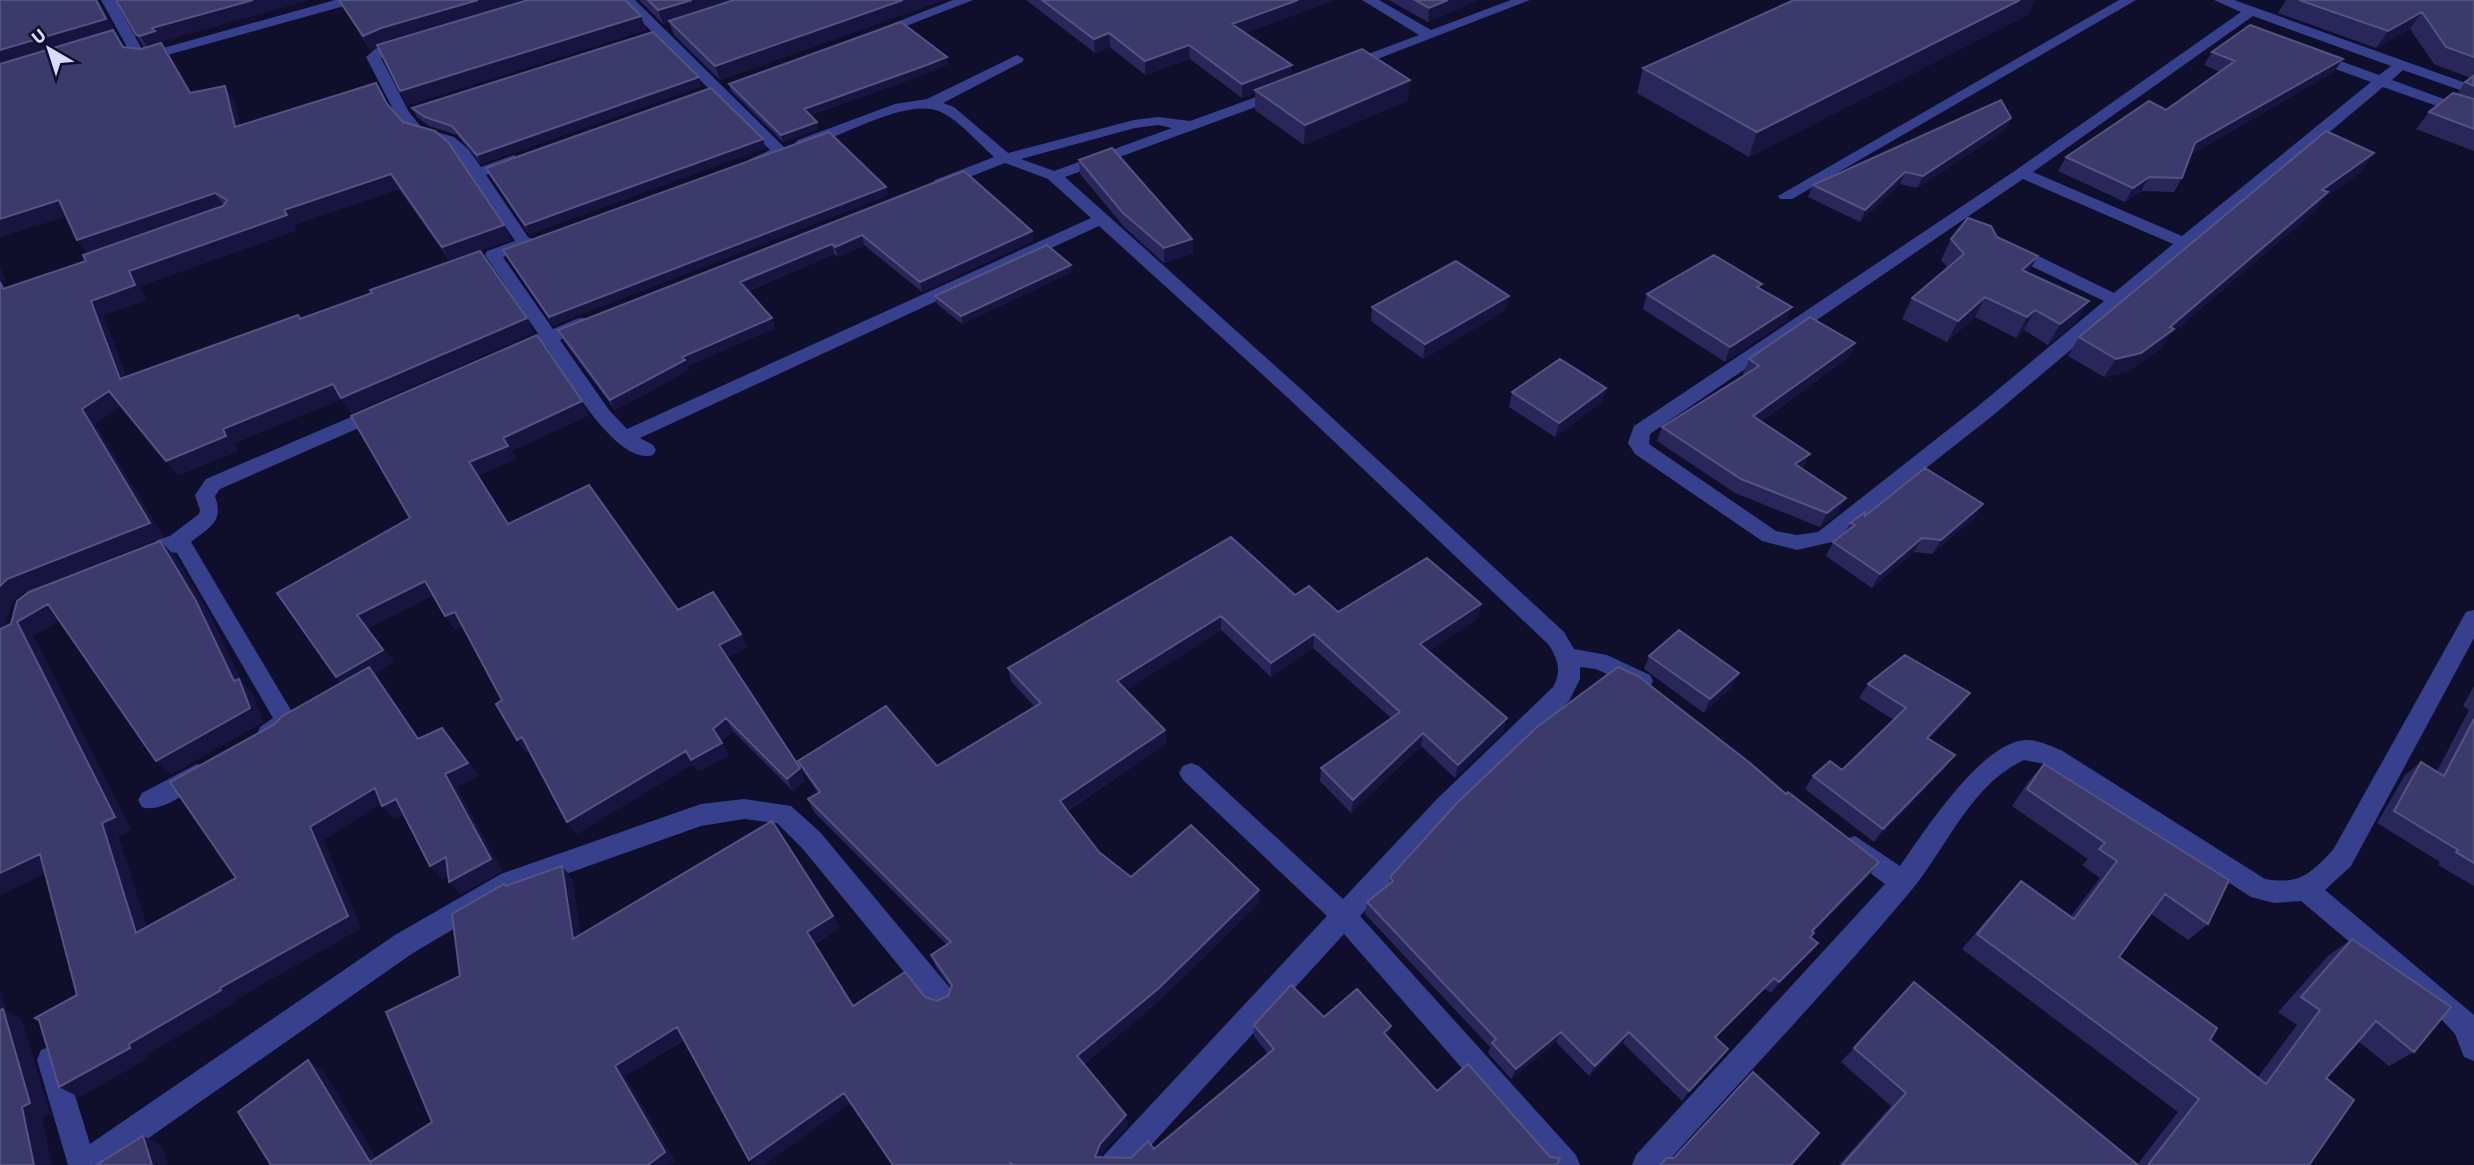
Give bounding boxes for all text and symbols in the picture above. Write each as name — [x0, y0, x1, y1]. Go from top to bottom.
north arrow — [14, 14, 84, 84]
text: U — [26, 22, 53, 51]

